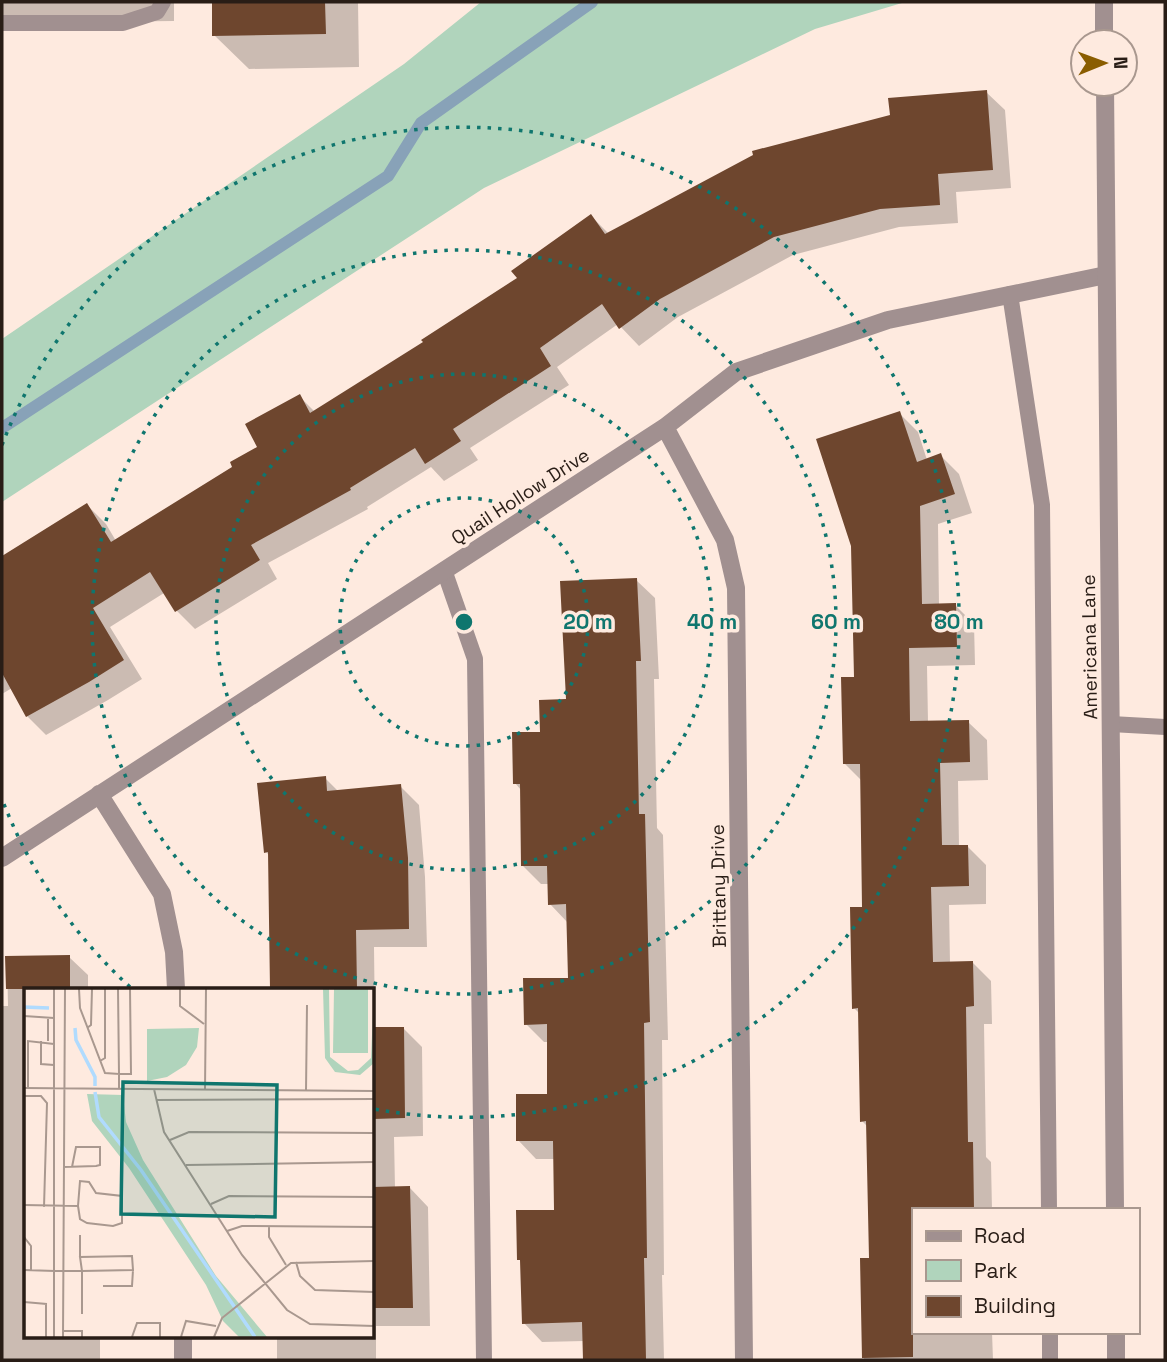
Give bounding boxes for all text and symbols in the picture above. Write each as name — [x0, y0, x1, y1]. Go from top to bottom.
north arrow — [1069, 28, 1139, 98]
text: N — [1108, 56, 1133, 69]
street label: Quail Hollow Drive — [446, 442, 594, 551]
street label: Americana Lane — [1076, 574, 1103, 720]
text: 20 m — [563, 608, 613, 635]
text: 40 m — [687, 608, 737, 635]
text: 60 m — [811, 608, 861, 635]
text: 80 m — [934, 608, 984, 635]
centre of rings — [452, 610, 476, 634]
street label: Brittany Drive — [705, 824, 732, 948]
inset map — [24, 988, 374, 1338]
legend — [912, 1208, 1139, 1334]
text: Road — [974, 1222, 1026, 1249]
text: Park — [974, 1257, 1018, 1284]
text: Building — [974, 1292, 1056, 1319]

